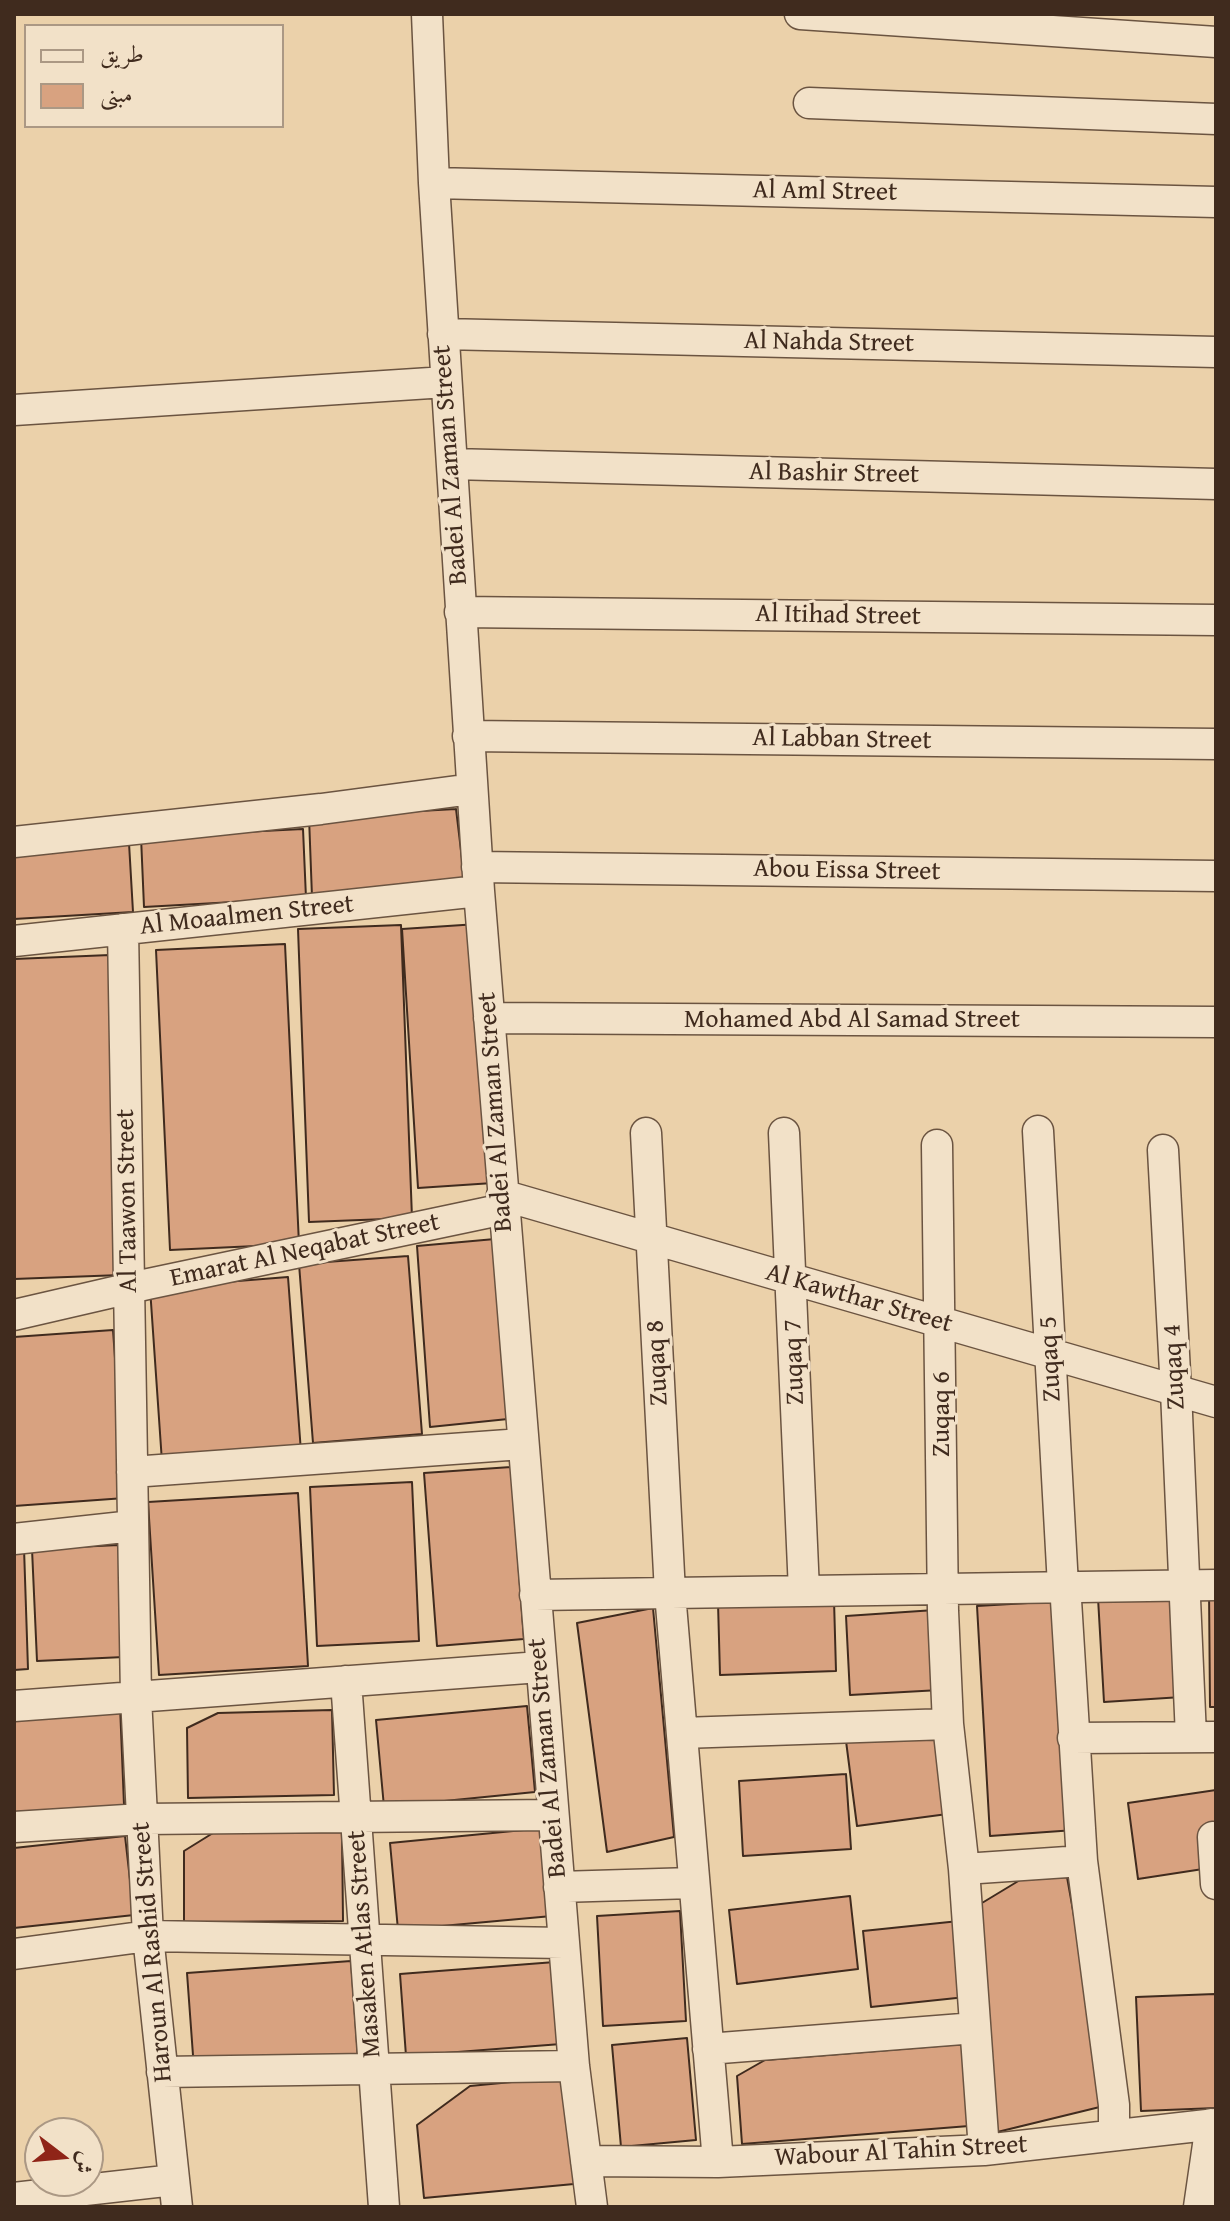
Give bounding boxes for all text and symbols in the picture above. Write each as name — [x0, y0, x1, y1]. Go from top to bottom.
legend — [24, 24, 284, 128]
text: طريق — [100, 36, 144, 71]
text: مبنى — [100, 76, 133, 111]
street label: Al Aml Street — [752, 175, 898, 209]
street label: Al Nahda Street — [744, 326, 914, 360]
street label: Badei Al Zaman Street — [427, 344, 475, 586]
street label: Al Bashir Street — [749, 457, 919, 491]
street label: Al Itihad Street — [755, 599, 921, 633]
street label: Al Labban Street — [752, 723, 932, 757]
street label: Abou Eissa Street — [753, 854, 941, 888]
street label: Al Moaalmen Street — [139, 889, 355, 943]
street label: Badei Al Zaman Street — [472, 991, 520, 1233]
street label: Mohamed Abd Al Samad Street — [684, 1004, 1020, 1036]
street label: Al Taawon Street — [111, 1109, 145, 1293]
street label: Emarat Al Neqabat Street — [167, 1207, 443, 1295]
street label: Al Kawthar Street — [762, 1257, 956, 1341]
street label: Zuqaq 5 — [1033, 1315, 1069, 1403]
street label: Zuqaq 8 — [640, 1319, 676, 1407]
street label: Zuqaq 7 — [778, 1319, 812, 1405]
street label: Zuqaq 4 — [1157, 1323, 1193, 1411]
street label: Zuqaq 6 — [926, 1371, 958, 1457]
street label: Badei Al Zaman Street — [522, 1637, 574, 1879]
street label: Haroun Al Rashid Street — [126, 1821, 180, 2083]
street label: Masaken Atlas Street — [341, 1829, 389, 2059]
north arrow — [24, 2117, 104, 2197]
street label: Wabour Al Tahin Street — [774, 2130, 1028, 2174]
text: ش — [67, 2148, 104, 2178]

